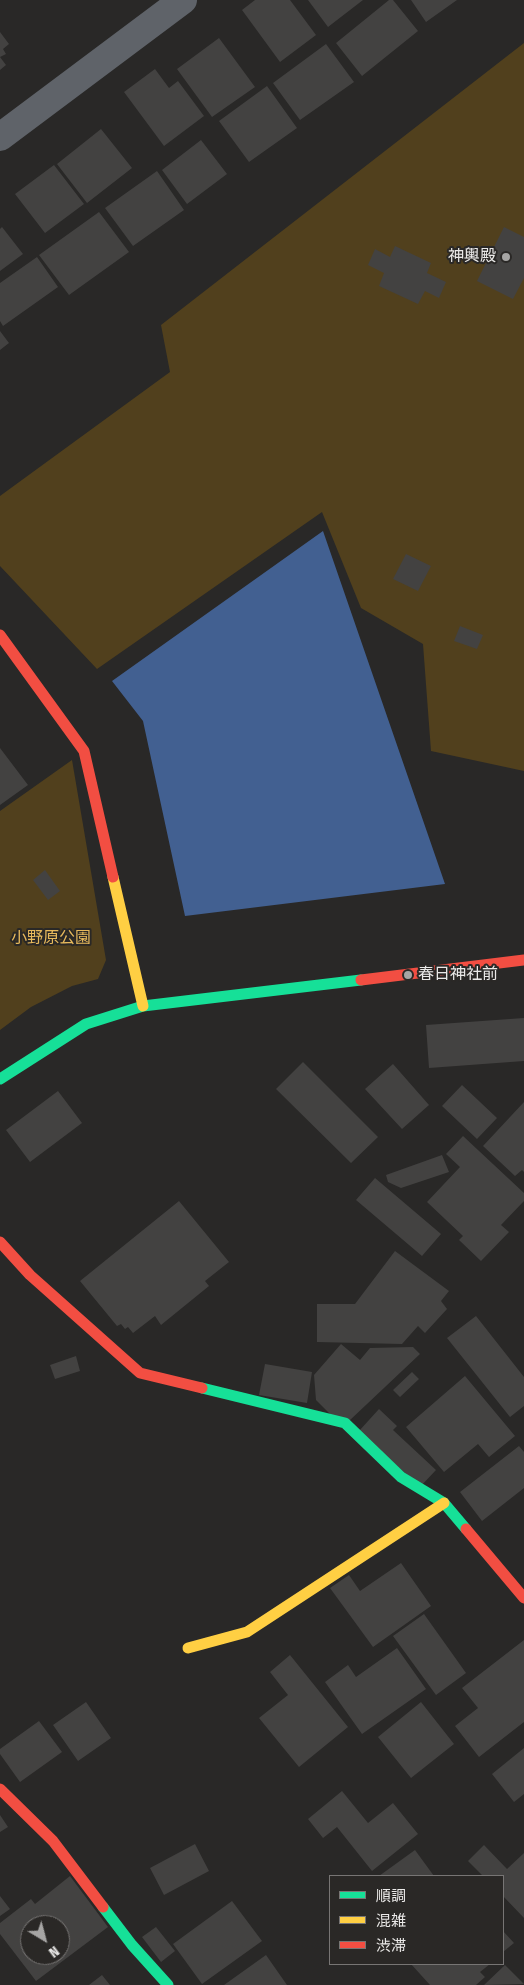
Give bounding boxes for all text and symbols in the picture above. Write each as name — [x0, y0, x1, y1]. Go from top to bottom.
place label: 神輿殿 — [448, 247, 496, 267]
marker: 神輿殿 — [500, 251, 512, 263]
park label: 小野原公園 — [11, 929, 91, 949]
place label: 春日神社前 — [418, 965, 498, 985]
marker: 春日神社前 — [402, 969, 414, 981]
legend — [329, 1875, 504, 1965]
text: 順調 — [376, 1887, 406, 1905]
text: 混雑 — [376, 1912, 406, 1930]
north arrow — [20, 1915, 70, 1965]
text: 渋滞 — [376, 1937, 406, 1955]
text: N — [45, 1942, 62, 1961]

